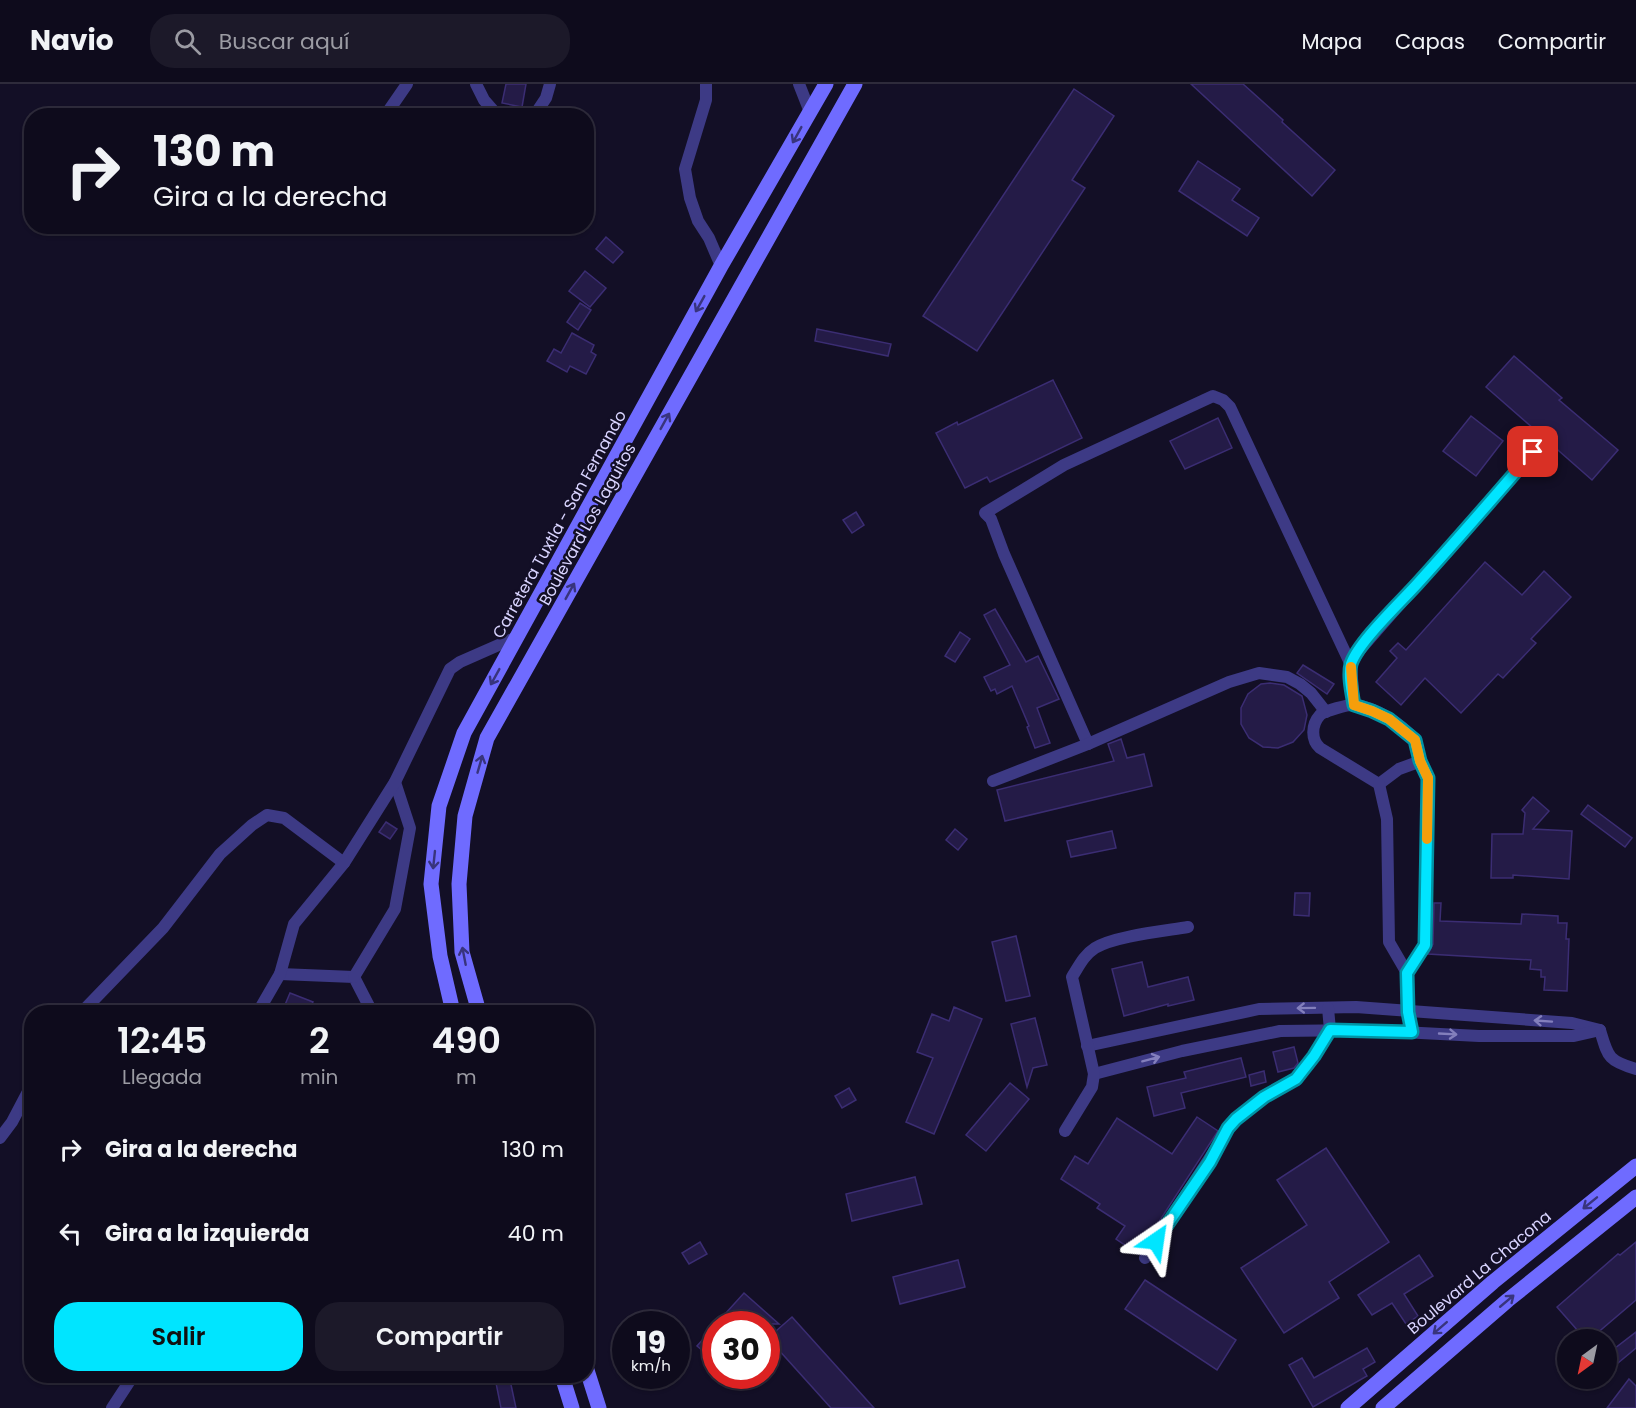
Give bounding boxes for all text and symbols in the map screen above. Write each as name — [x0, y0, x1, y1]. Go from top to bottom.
search box — [150, 14, 570, 68]
text: Navio — [30, 21, 114, 60]
icon: search — [171, 25, 204, 58]
text: Buscar aquí — [219, 26, 349, 57]
text: Mapa — [1301, 27, 1362, 56]
text: Capas — [1395, 27, 1465, 56]
text: Compartir — [1498, 27, 1606, 56]
text: 130 m — [153, 122, 275, 181]
one-way arrow — [791, 126, 803, 143]
icon: right — [54, 132, 132, 210]
text: Gira a la derecha — [153, 178, 387, 215]
one-way arrow — [694, 295, 705, 313]
street label: Carretera Tuxtla - San Fernando — [487, 406, 632, 642]
one-way arrow — [659, 413, 671, 430]
pin — [1507, 426, 1558, 477]
icon: arrive — [1516, 435, 1549, 468]
street label: Boulevard Los Laguitos — [533, 439, 642, 609]
one-way arrow — [564, 583, 576, 600]
one-way arrow — [489, 668, 500, 686]
one-way arrow — [475, 755, 486, 774]
one-way arrow — [428, 850, 439, 870]
one-way arrow — [458, 947, 469, 966]
one-way arrow — [1297, 1002, 1317, 1014]
text: 12:45 — [117, 1015, 207, 1066]
text: 2 — [309, 1015, 330, 1066]
text: 490 — [431, 1015, 501, 1066]
one-way arrow — [1533, 1015, 1553, 1026]
one-way arrow — [1437, 1029, 1457, 1040]
one-way arrow — [1141, 1053, 1160, 1064]
text: Llegada — [122, 1063, 202, 1091]
text: min — [300, 1063, 338, 1091]
text: m — [456, 1063, 476, 1091]
icon: right — [54, 1133, 87, 1166]
text: Gira a la derecha — [105, 1134, 298, 1165]
text: 130 m — [502, 1134, 564, 1165]
one-way arrow — [1583, 1197, 1599, 1210]
street label: Boulevard La Chacona — [1402, 1205, 1556, 1340]
position arrow — [1124, 1209, 1188, 1273]
icon: left — [54, 1217, 87, 1250]
text: Gira a la izquierda — [105, 1218, 309, 1249]
text: 40 m — [508, 1218, 564, 1249]
one-way arrow — [1499, 1295, 1515, 1308]
button: Salir — [54, 1302, 303, 1371]
button: Compartir — [315, 1302, 564, 1371]
speed limit sign: 30 — [702, 1311, 780, 1389]
one-way arrow — [1433, 1320, 1449, 1334]
text: 19 — [636, 1321, 666, 1364]
north arrow — [1557, 1329, 1617, 1389]
map controls — [1557, 1329, 1617, 1389]
text: km/h — [631, 1355, 671, 1376]

